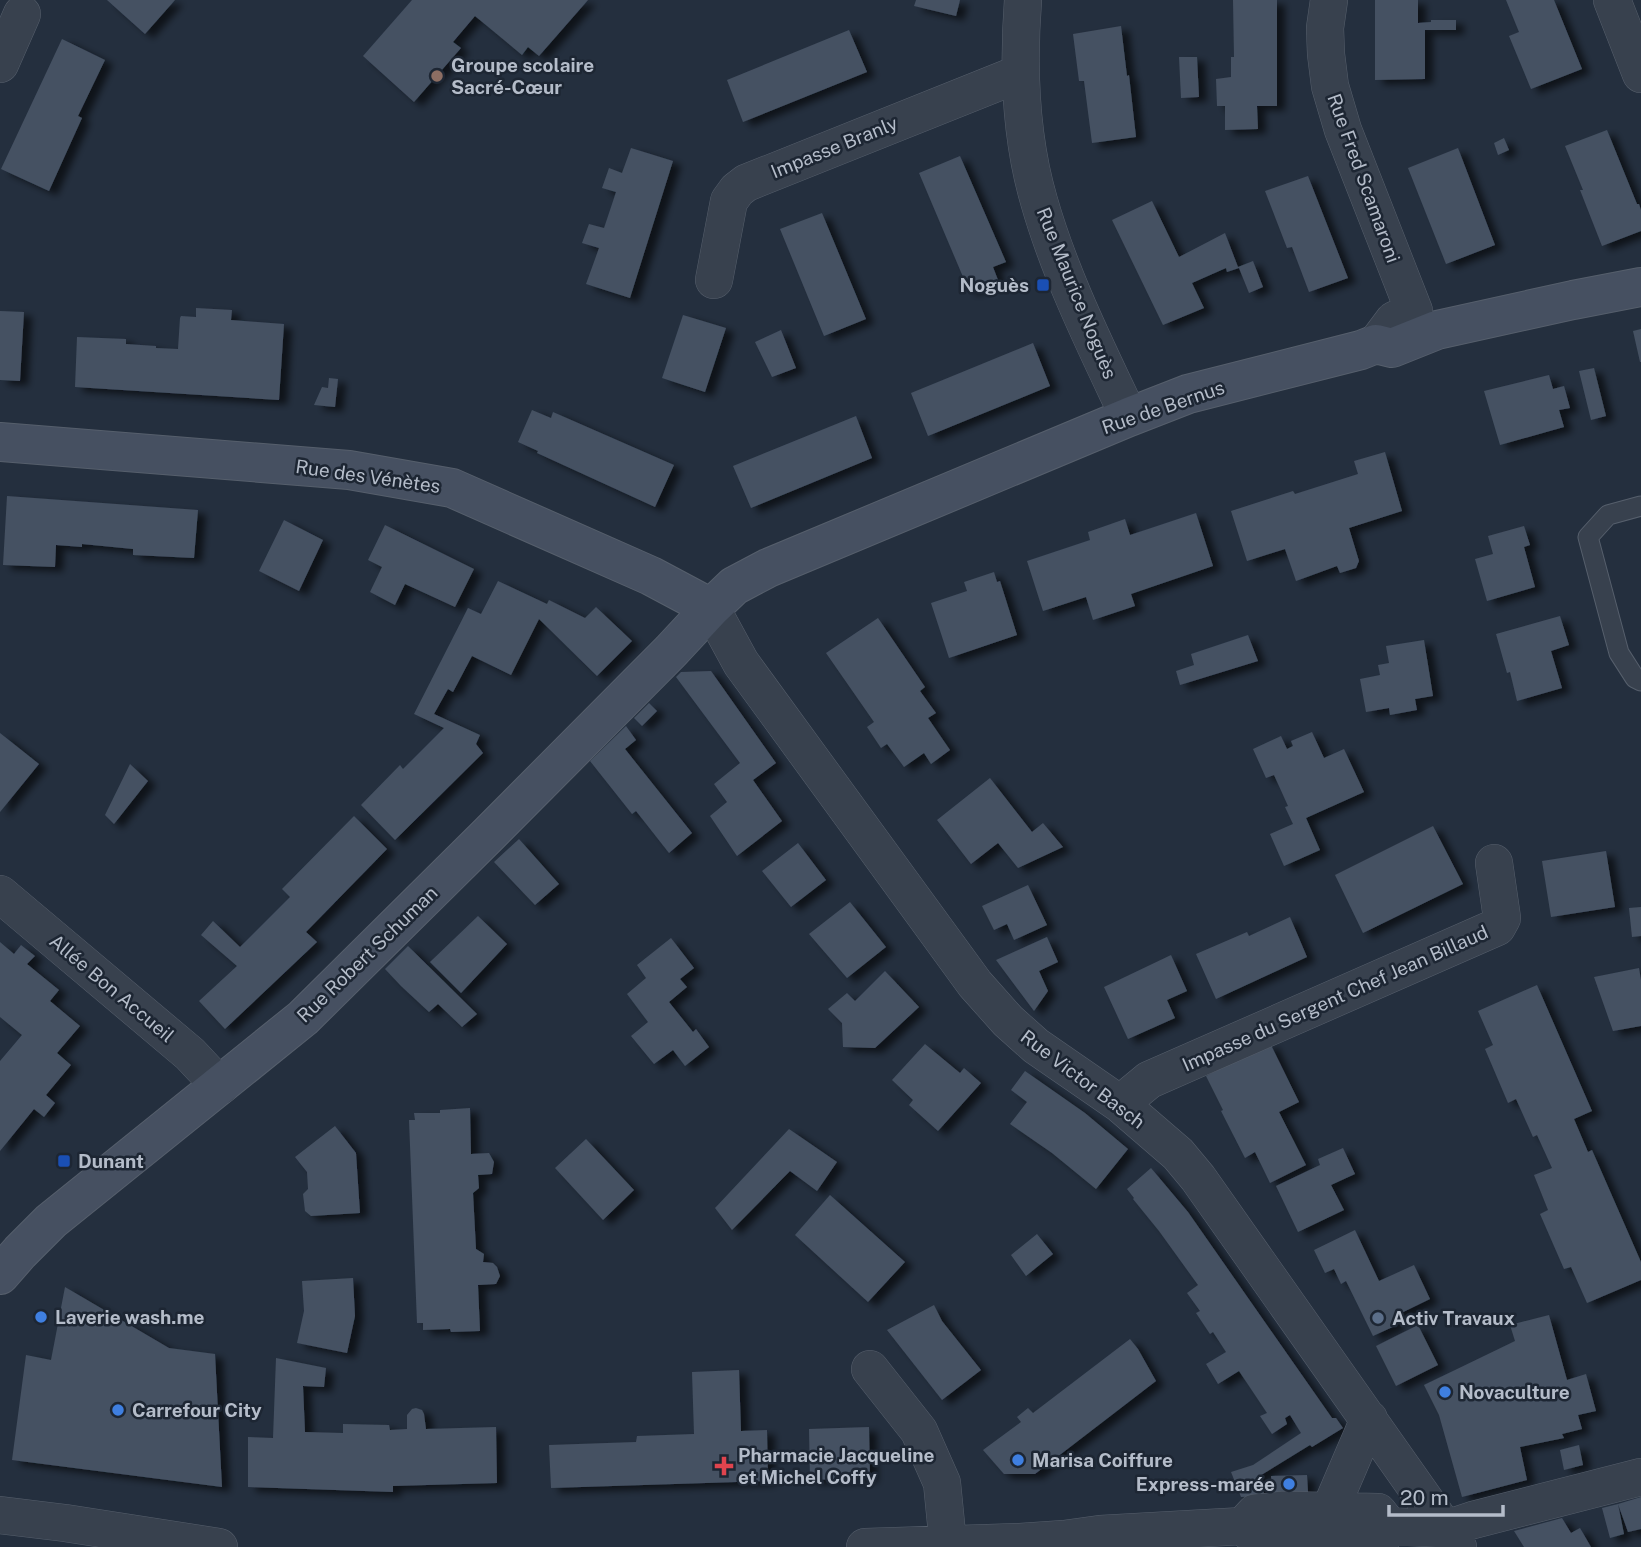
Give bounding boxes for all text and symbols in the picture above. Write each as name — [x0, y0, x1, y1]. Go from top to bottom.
place label: Groupe scolaire Sacré-Cœur — [451, 54, 594, 98]
marker: Groupe scolaire Sacré-Cœur — [429, 68, 445, 84]
street label: Rue Fred Scamaroni — [1323, 90, 1405, 266]
street label: Impasse Branly — [767, 112, 901, 182]
street label: Rue Maurice Noguès — [1033, 204, 1121, 382]
place label: Noguès — [960, 274, 1029, 296]
marker: Noguès — [1035, 277, 1051, 293]
street label: Rue de Bernus — [1099, 376, 1227, 438]
street label: Rue des Vénètes — [294, 455, 442, 497]
street label: Rue Robert Schuman — [292, 881, 442, 1027]
street label: Impasse du Sergent Chef Jean Billaud — [1179, 920, 1491, 1076]
street label: Allée Bon Accueil — [45, 930, 179, 1046]
street label: Rue Victor Basch — [1017, 1025, 1149, 1133]
place label: Dunant — [78, 1150, 144, 1172]
marker: Dunant — [56, 1153, 72, 1169]
place label: Laverie wash.me — [55, 1306, 205, 1328]
place label: Activ Travaux — [1392, 1307, 1515, 1329]
marker: Laverie wash.me — [33, 1309, 49, 1325]
marker: Activ Travaux — [1370, 1310, 1386, 1326]
place label: Novaculture — [1459, 1381, 1570, 1403]
marker: Novaculture — [1437, 1384, 1453, 1400]
place label: Carrefour City — [132, 1399, 262, 1421]
marker: Carrefour City — [110, 1402, 126, 1418]
place label: Pharmacie Jacqueline et Michel Coffy — [738, 1444, 935, 1488]
place label: Marisa Coiffure — [1032, 1449, 1173, 1471]
marker: Marisa Coiffure — [1010, 1452, 1026, 1468]
marker: Pharmacie Jacqueline et Michel Coffy — [716, 1458, 732, 1474]
place label: Express-marée — [1136, 1473, 1275, 1495]
scale bar — [1389, 1474, 1503, 1518]
marker: Express-marée — [1281, 1476, 1297, 1492]
text: 20 m — [1400, 1485, 1449, 1510]

